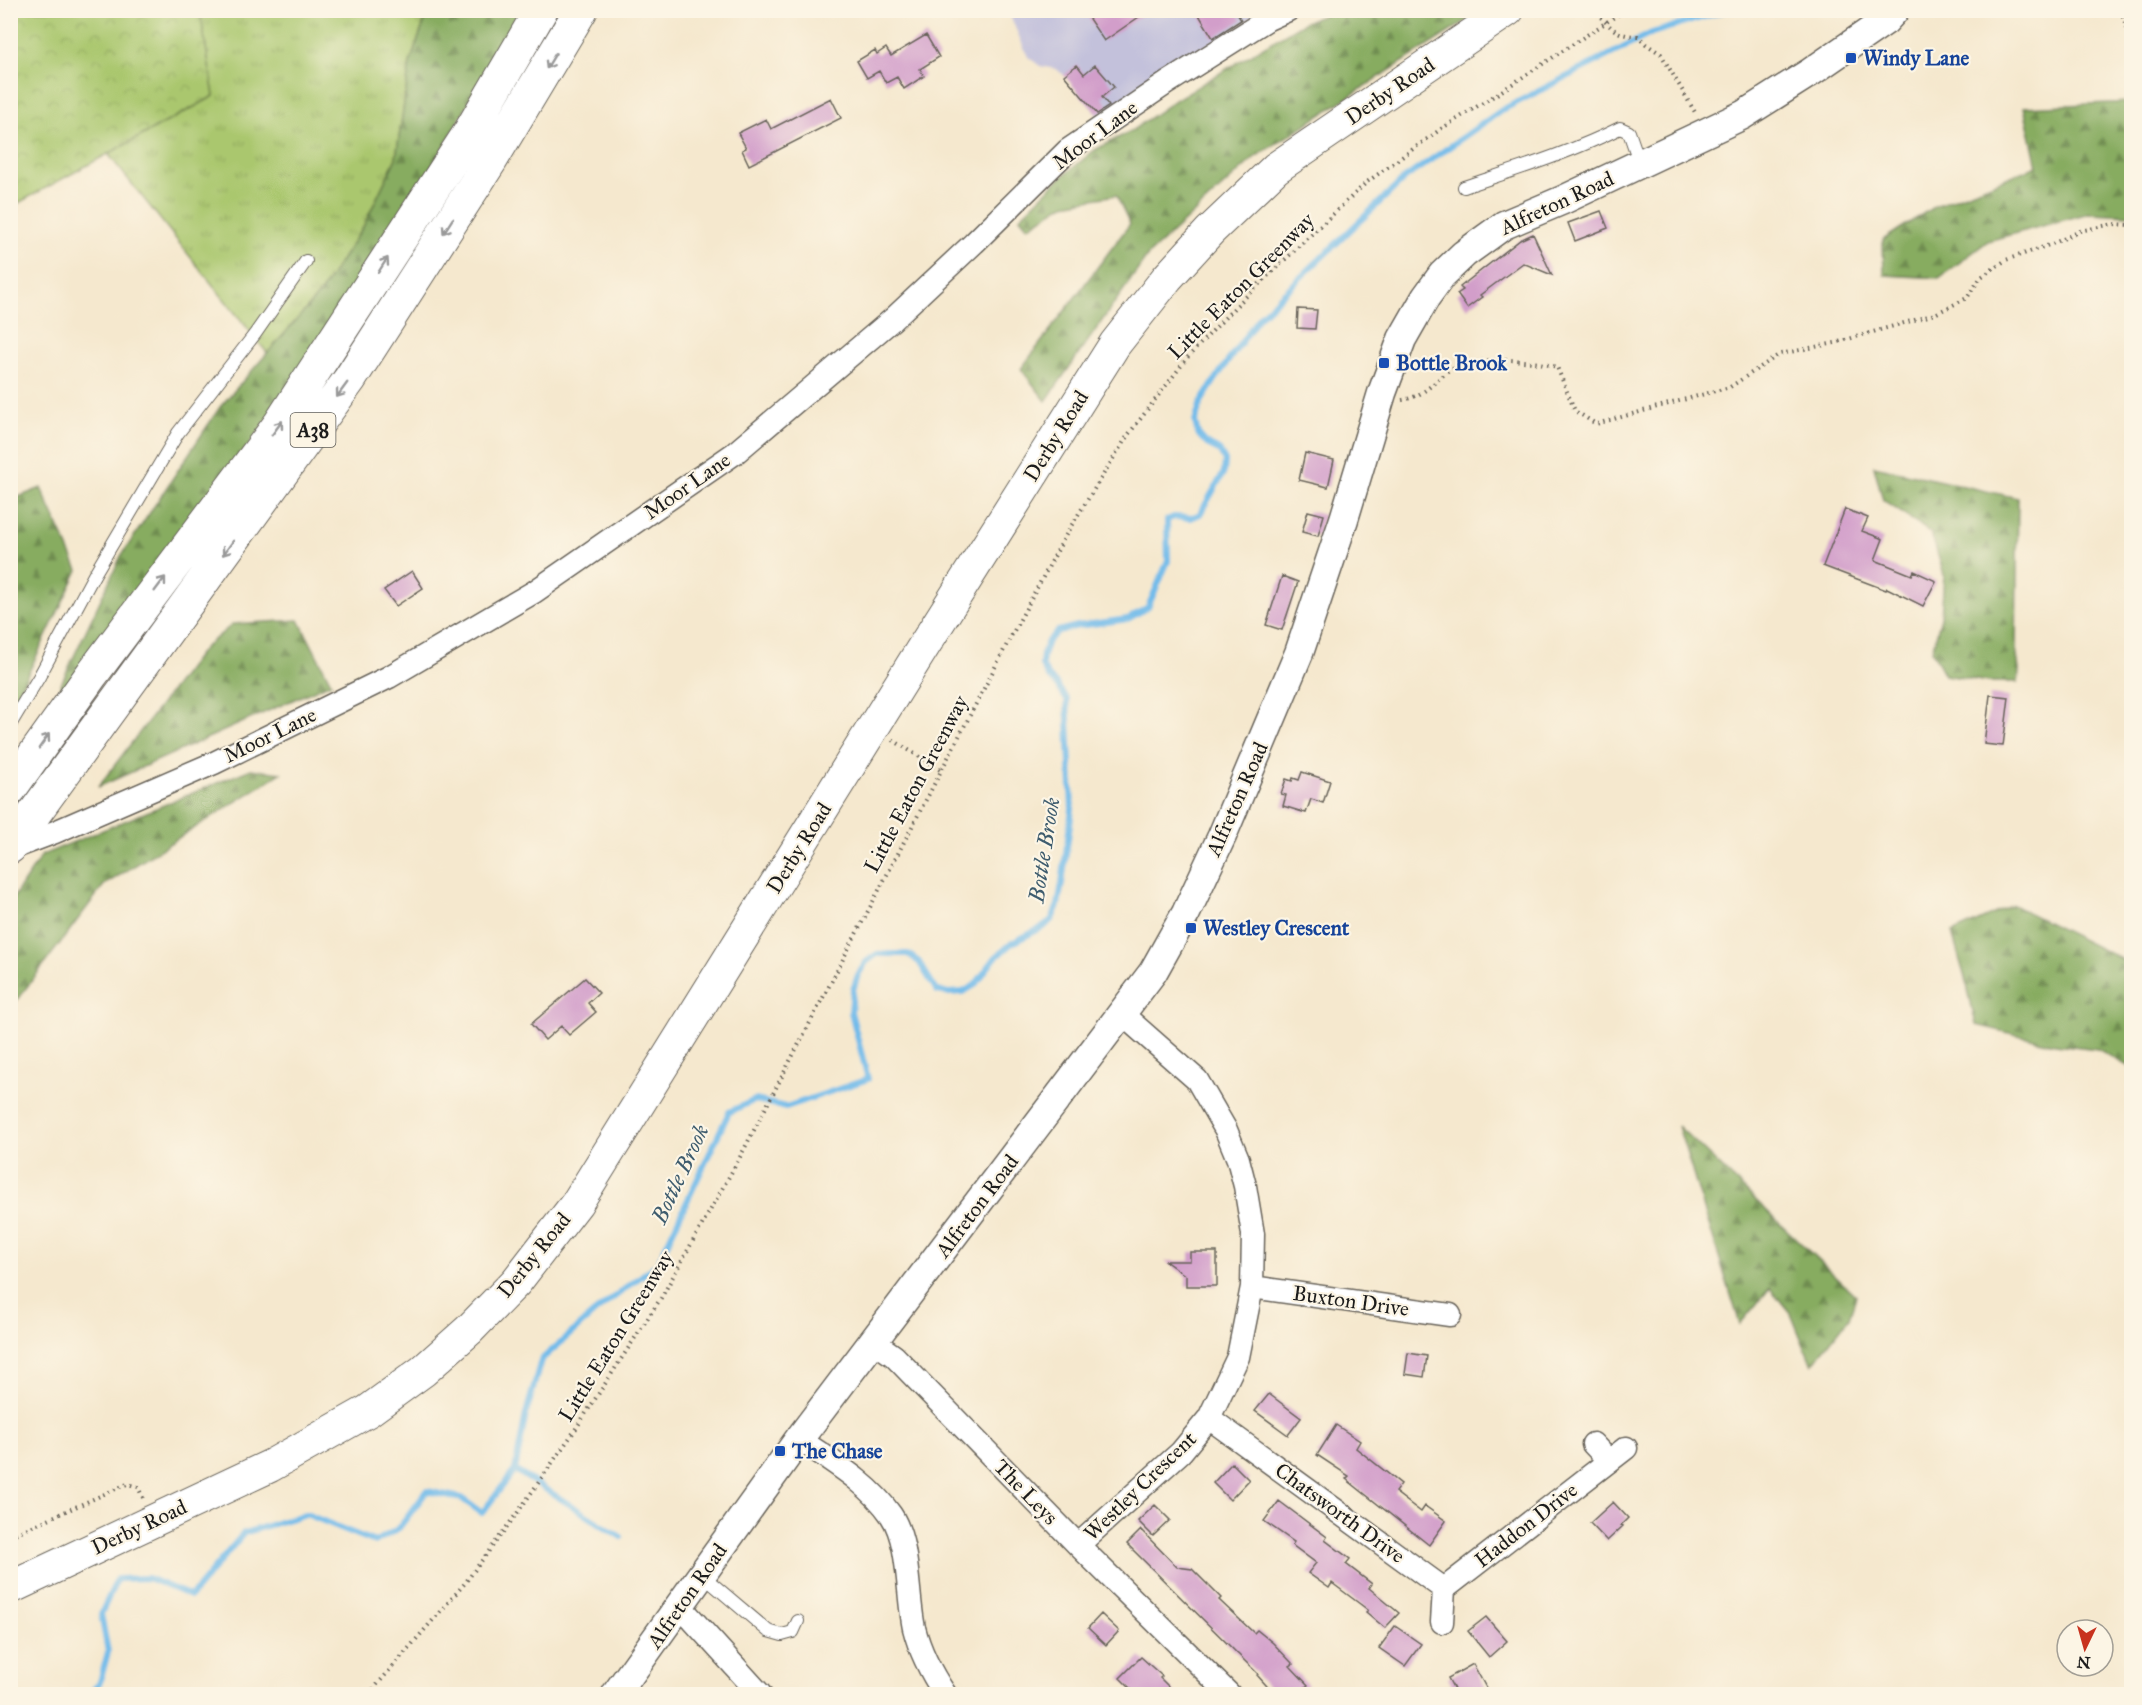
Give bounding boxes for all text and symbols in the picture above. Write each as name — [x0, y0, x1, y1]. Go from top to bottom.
place label: Windy Lane — [1863, 45, 1970, 71]
street label: Derby Road — [1340, 51, 1440, 130]
marker: Windy Lane — [1844, 51, 1858, 65]
one-way arrow — [544, 52, 556, 69]
street label: Moor Lane — [1047, 94, 1143, 175]
street label: Alfreton Road — [1495, 165, 1618, 241]
street label: Little Eaton Greenway — [1162, 206, 1321, 365]
one-way arrow — [442, 217, 454, 234]
one-way arrow — [378, 257, 390, 274]
place label: Bottle Brook — [1396, 350, 1508, 376]
marker: Bottle Brook — [1377, 356, 1391, 370]
one-way arrow — [336, 381, 348, 397]
street label: Derby Road — [1018, 385, 1094, 486]
road number: A38 — [290, 413, 336, 447]
one-way arrow — [271, 421, 283, 437]
street label: Moor Lane — [639, 447, 735, 525]
one-way arrow — [222, 540, 234, 556]
one-way arrow — [153, 577, 166, 593]
street label: Little Eaton Greenway — [858, 690, 974, 877]
street label: Moor Lane — [219, 701, 321, 769]
one-way arrow — [38, 734, 50, 750]
street label: Alfreton Road — [1200, 737, 1274, 861]
water label: Bottle Brook — [1022, 795, 1066, 905]
street label: Derby Road — [761, 797, 837, 898]
place label: Westley Crescent — [1203, 915, 1350, 941]
marker: Westley Crescent — [1184, 921, 1198, 935]
water label: Bottle Brook — [645, 1120, 715, 1229]
street label: Alfreton Road — [929, 1149, 1024, 1263]
street label: Derby Road — [492, 1207, 577, 1303]
street label: Little Eaton Greenway — [553, 1245, 680, 1426]
street label: Buxton Drive — [1291, 1280, 1411, 1322]
street label: Westley Crescent — [1078, 1425, 1202, 1546]
place label: The Chase — [791, 1438, 883, 1464]
marker: The Chase — [773, 1444, 787, 1458]
street label: The Leys — [989, 1454, 1063, 1530]
street label: Chatsworth Drive — [1270, 1457, 1410, 1569]
street label: Haddon Drive — [1469, 1477, 1583, 1573]
street label: Derby Road — [87, 1493, 191, 1560]
street label: Alfreton Road — [641, 1538, 733, 1654]
north arrow — [2055, 1618, 2115, 1678]
text: N — [2076, 1652, 2091, 1673]

